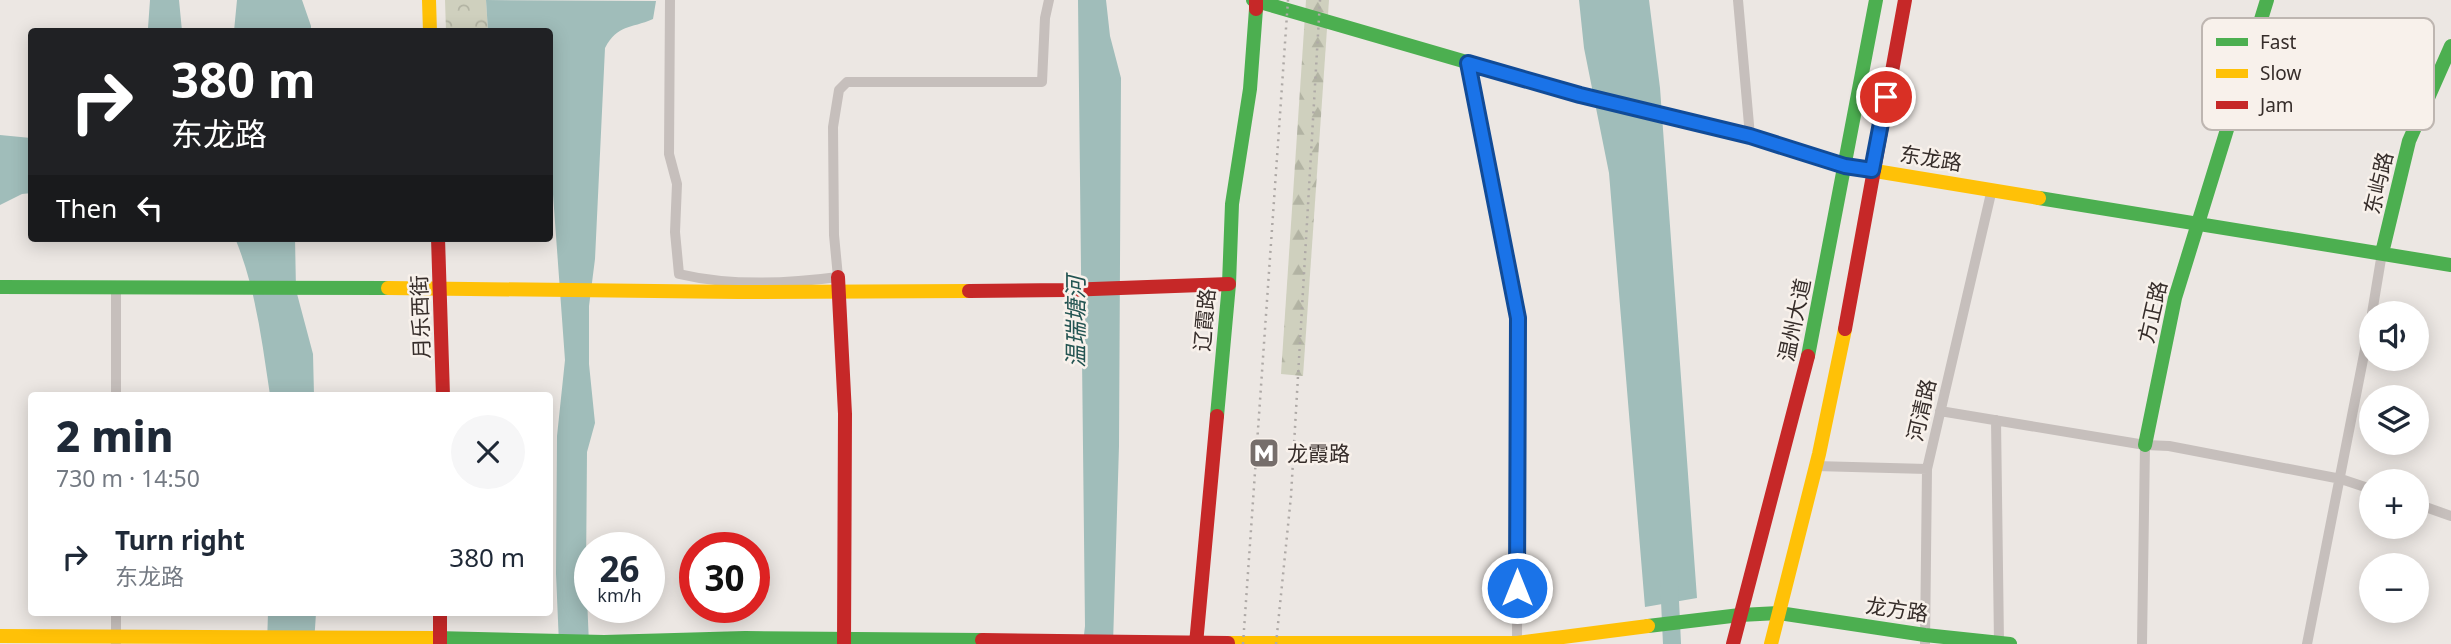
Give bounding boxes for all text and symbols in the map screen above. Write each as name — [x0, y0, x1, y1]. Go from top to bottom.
legend — [2202, 18, 2434, 130]
text: Fast — [2260, 29, 2297, 55]
text: 380 m — [171, 46, 316, 112]
icon: right — [56, 56, 147, 147]
text: Slow — [2260, 60, 2301, 86]
pin — [1856, 67, 1916, 127]
icon: arrive — [1867, 78, 1905, 116]
text: Jam — [2258, 92, 2294, 118]
text: 东龙路 — [171, 112, 267, 155]
street label: 东龙路 — [1898, 139, 1964, 177]
street label: 东屿路 — [2357, 149, 2399, 217]
icon: left — [131, 189, 169, 227]
text: Then — [56, 190, 117, 226]
water label: 温瑞塘河 — [1059, 272, 1091, 368]
street label: 月乐西街 — [405, 275, 435, 359]
street label: 温州大道 — [1772, 276, 1816, 364]
street label: 方正路 — [2131, 278, 2173, 346]
street label: 辽霞路 — [1187, 287, 1221, 353]
map controls — [2359, 301, 2429, 623]
button: sound — [2359, 301, 2429, 371]
street label: 河清路 — [1900, 376, 1942, 444]
button: layers — [2359, 385, 2429, 455]
text: 2 min — [56, 407, 173, 464]
button: close — [451, 415, 525, 489]
metro station icon: 龙霞路 — [1247, 436, 1281, 470]
place label: 龙霞路 — [1287, 439, 1350, 467]
text: 730 m · 14:50 — [56, 462, 200, 494]
button: + — [2359, 469, 2429, 539]
text: Turn right — [115, 522, 245, 558]
speed limit sign: 30 — [679, 532, 770, 623]
icon: right — [56, 538, 94, 576]
text: 380 m — [449, 539, 525, 575]
text: 26 — [599, 545, 640, 592]
position arrow — [1480, 551, 1554, 625]
button: − — [2359, 553, 2429, 623]
text: 东龙路 — [115, 560, 184, 592]
text: km/h — [597, 583, 642, 607]
street label: 龙方路 — [1864, 591, 1930, 627]

